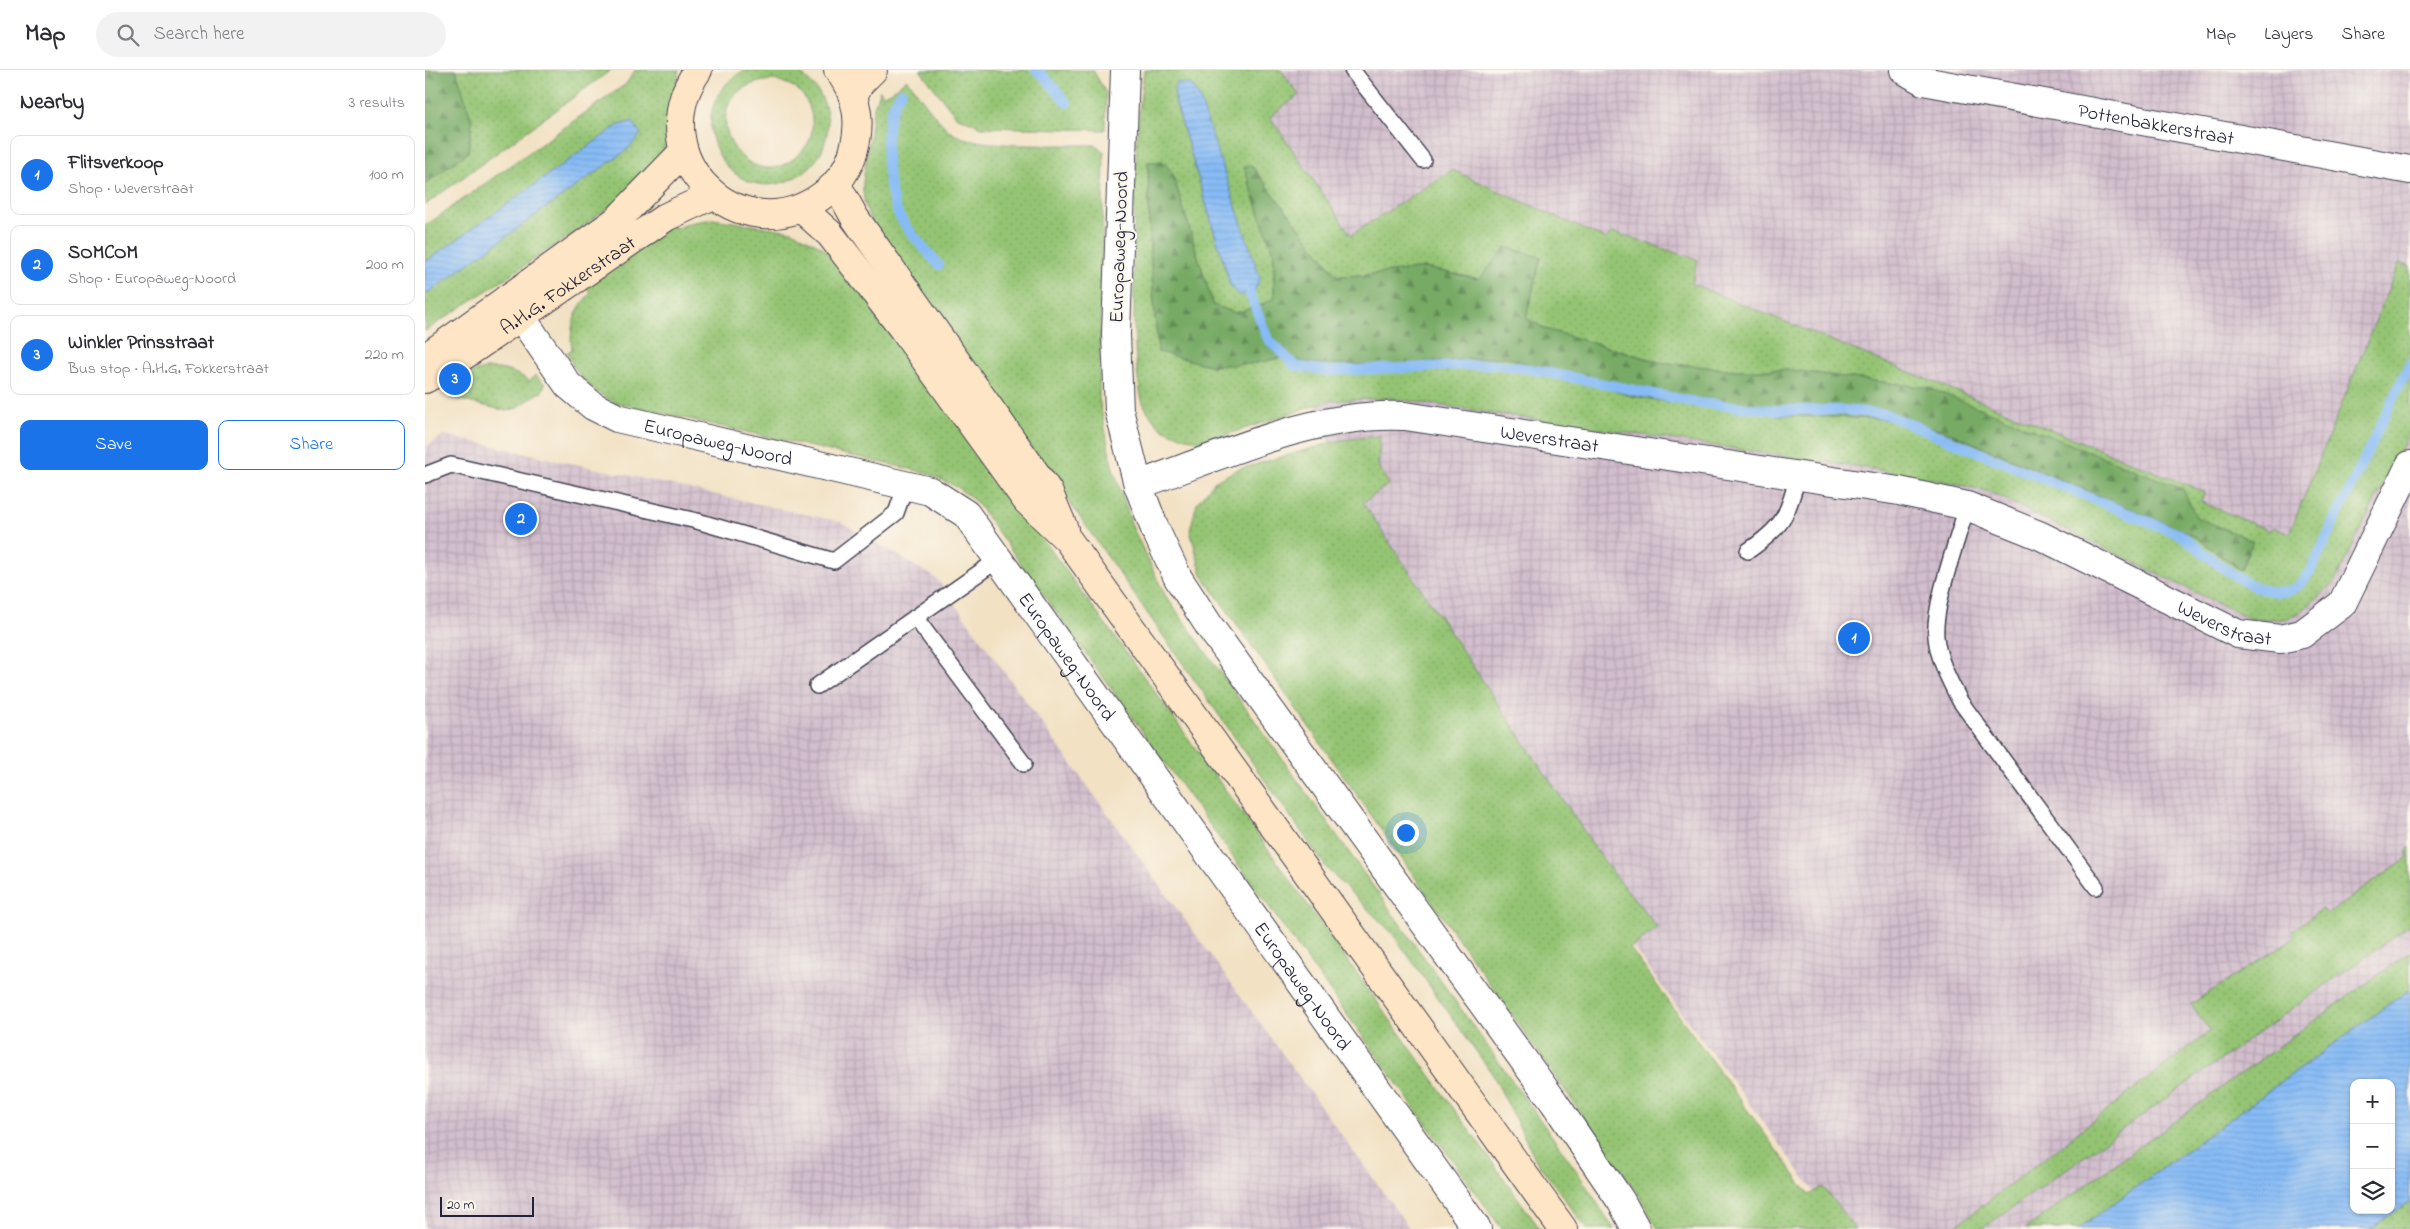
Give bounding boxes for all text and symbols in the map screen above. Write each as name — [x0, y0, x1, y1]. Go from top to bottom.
search box — [96, 12, 446, 57]
text: Map — [25, 17, 66, 52]
icon: search — [114, 21, 142, 49]
text: Search here — [154, 21, 245, 48]
text: Map — [2206, 22, 2236, 48]
text: Layers — [2264, 22, 2314, 48]
text: Share — [2342, 22, 2385, 48]
text: Nearby — [20, 88, 84, 118]
text: 3 results — [349, 91, 405, 115]
street label: Pottenbakkerstraat — [2075, 98, 2237, 155]
text: Flitsverkoop — [68, 150, 164, 177]
text: 1 — [34, 163, 40, 187]
text: 100 m — [369, 163, 404, 187]
street label: Europaweg-Noord — [1103, 171, 1139, 324]
text: Shop · Weverstraat — [68, 177, 194, 201]
street label: A.H.G. Fokkerstraat — [495, 230, 643, 343]
text: SOMCOM — [68, 240, 138, 267]
text: 2 — [33, 253, 41, 277]
text: 200 m — [366, 253, 404, 277]
text: Shop · Europaweg-Noord — [68, 267, 236, 291]
text: Winkler Prinsstraat — [68, 330, 214, 357]
text: 3 — [34, 343, 40, 367]
text: 220 m — [365, 343, 404, 367]
text: Bus stop · A.H.G. Fokkerstraat — [68, 357, 269, 381]
pin: 3 — [439, 360, 471, 398]
street label: Europaweg-Noord — [640, 413, 795, 475]
street label: Weverstraat — [1498, 419, 1601, 462]
button: Save — [20, 420, 208, 470]
button: Share — [218, 420, 405, 470]
pin: 2 — [505, 500, 537, 538]
street label: Europaweg-Noord — [1010, 587, 1122, 728]
street label: Weverstraat — [2172, 594, 2273, 655]
pin: 1 — [1838, 619, 1870, 657]
your location — [1393, 820, 1419, 846]
street label: Europaweg-Noord — [1245, 917, 1357, 1057]
map controls — [2350, 1079, 2395, 1214]
button: + — [2350, 1079, 2395, 1124]
button: − — [2350, 1124, 2395, 1169]
button: layers — [2350, 1169, 2395, 1214]
scale bar — [440, 1194, 534, 1217]
text: 20 m — [447, 1195, 474, 1216]

